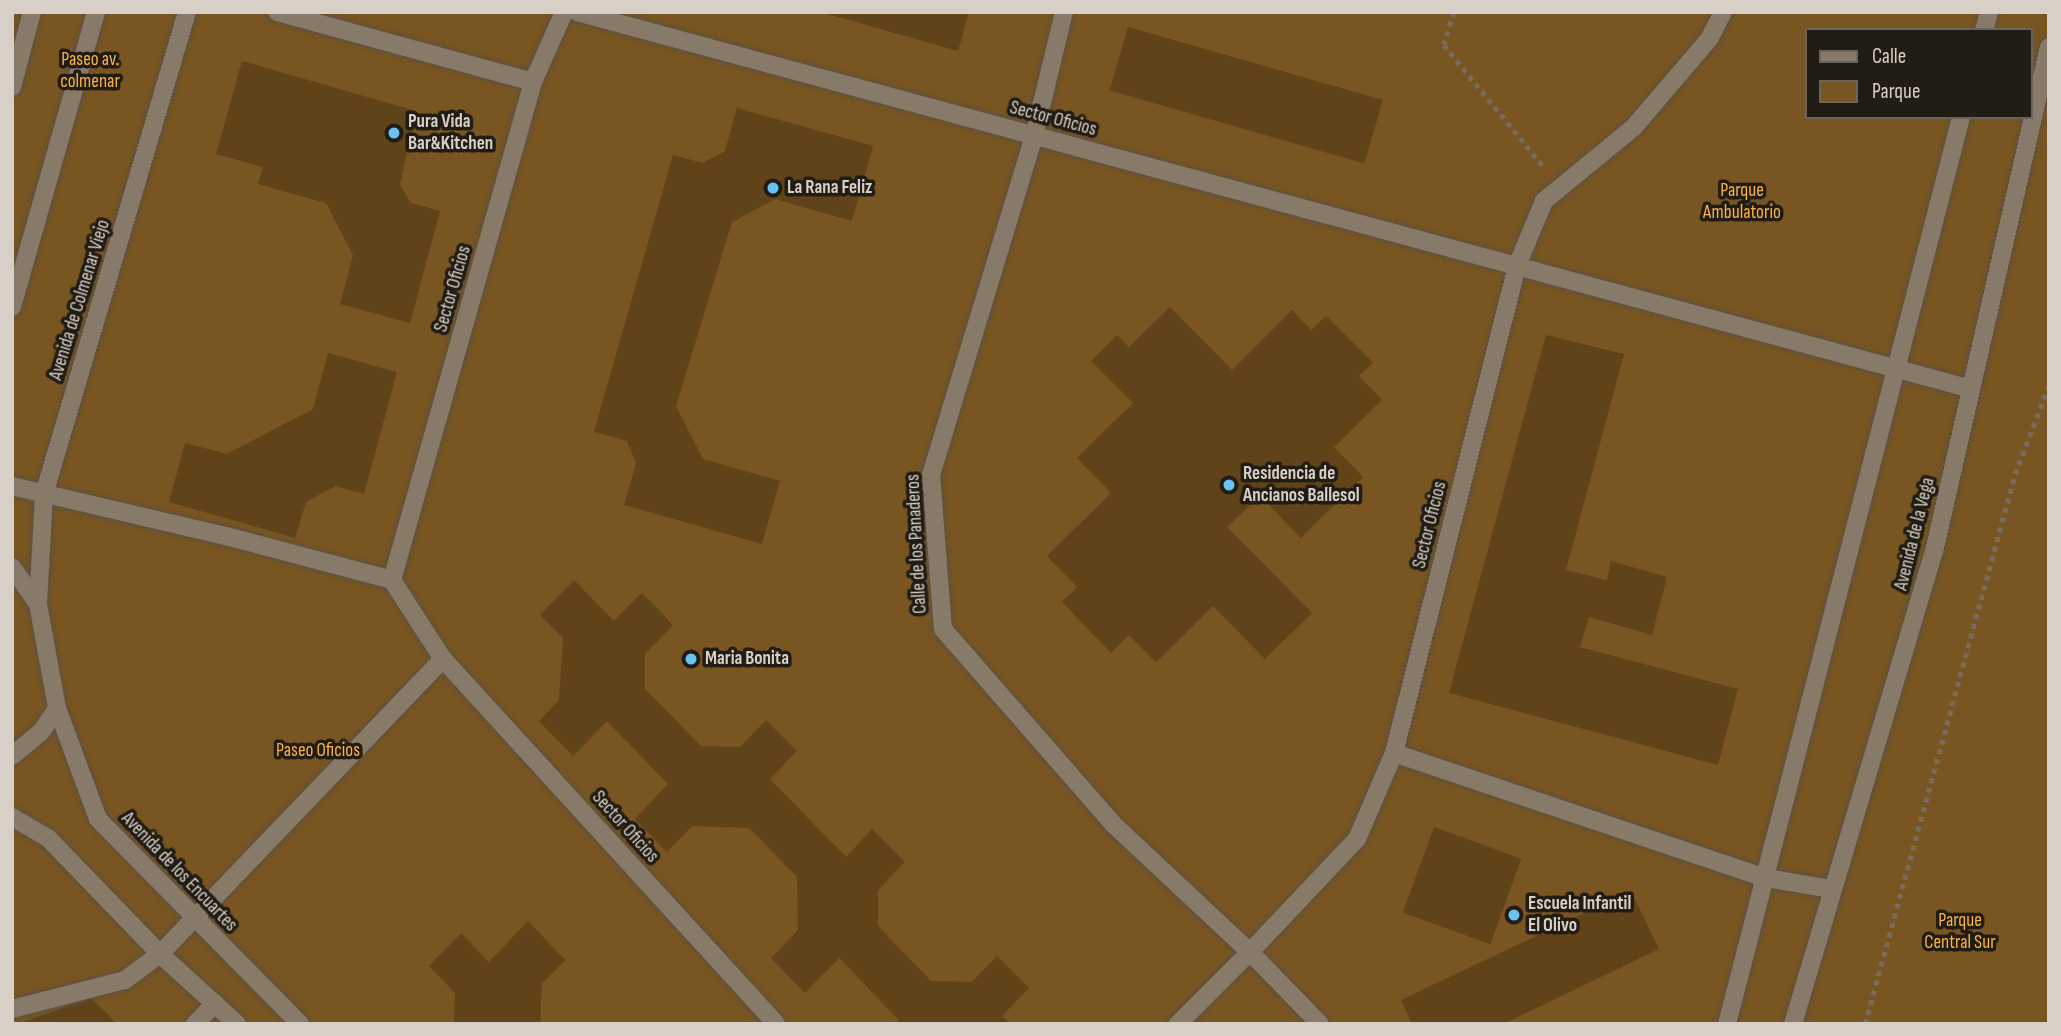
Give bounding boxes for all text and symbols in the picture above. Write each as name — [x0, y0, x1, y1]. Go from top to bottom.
legend — [1806, 28, 2033, 119]
text: Calle — [1872, 44, 1906, 69]
park label: Paseo av. colmenar — [60, 49, 120, 93]
text: Parque — [1872, 79, 1920, 104]
street label: Sector Oficios — [1007, 97, 1099, 141]
place label: Pura Vida Bar&Kitchen — [408, 111, 493, 155]
marker: Pura Vida Bar&Kitchen — [386, 125, 402, 141]
place label: La Rana Feliz — [787, 177, 872, 199]
marker: La Rana Feliz — [765, 180, 781, 196]
park label: Parque Ambulatorio — [1703, 180, 1781, 224]
street label: Avenida de Colmenar Viejo — [45, 217, 115, 383]
street label: Sector Oficios — [430, 243, 476, 335]
place label: Residencia de Ancianos Ballesol — [1243, 463, 1360, 507]
street label: Calle de los Panaderos — [902, 474, 932, 614]
street label: Avenida de la Vega — [1890, 475, 1940, 593]
marker: Residencia de Ancianos Ballesol — [1221, 477, 1237, 493]
street label: Sector Oficios — [1408, 479, 1452, 571]
place label: Maria Bonita — [705, 648, 789, 670]
marker: Maria Bonita — [683, 651, 699, 667]
park label: Paseo Oficios — [276, 740, 360, 762]
street label: Sector Oficios — [587, 786, 663, 868]
street label: Avenida de los Encuartes — [116, 808, 242, 936]
place label: Escuela Infantil El Olivo — [1528, 893, 1631, 937]
marker: Escuela Infantil El Olivo — [1506, 907, 1522, 923]
park label: Parque Central Sur — [1924, 910, 1996, 954]

